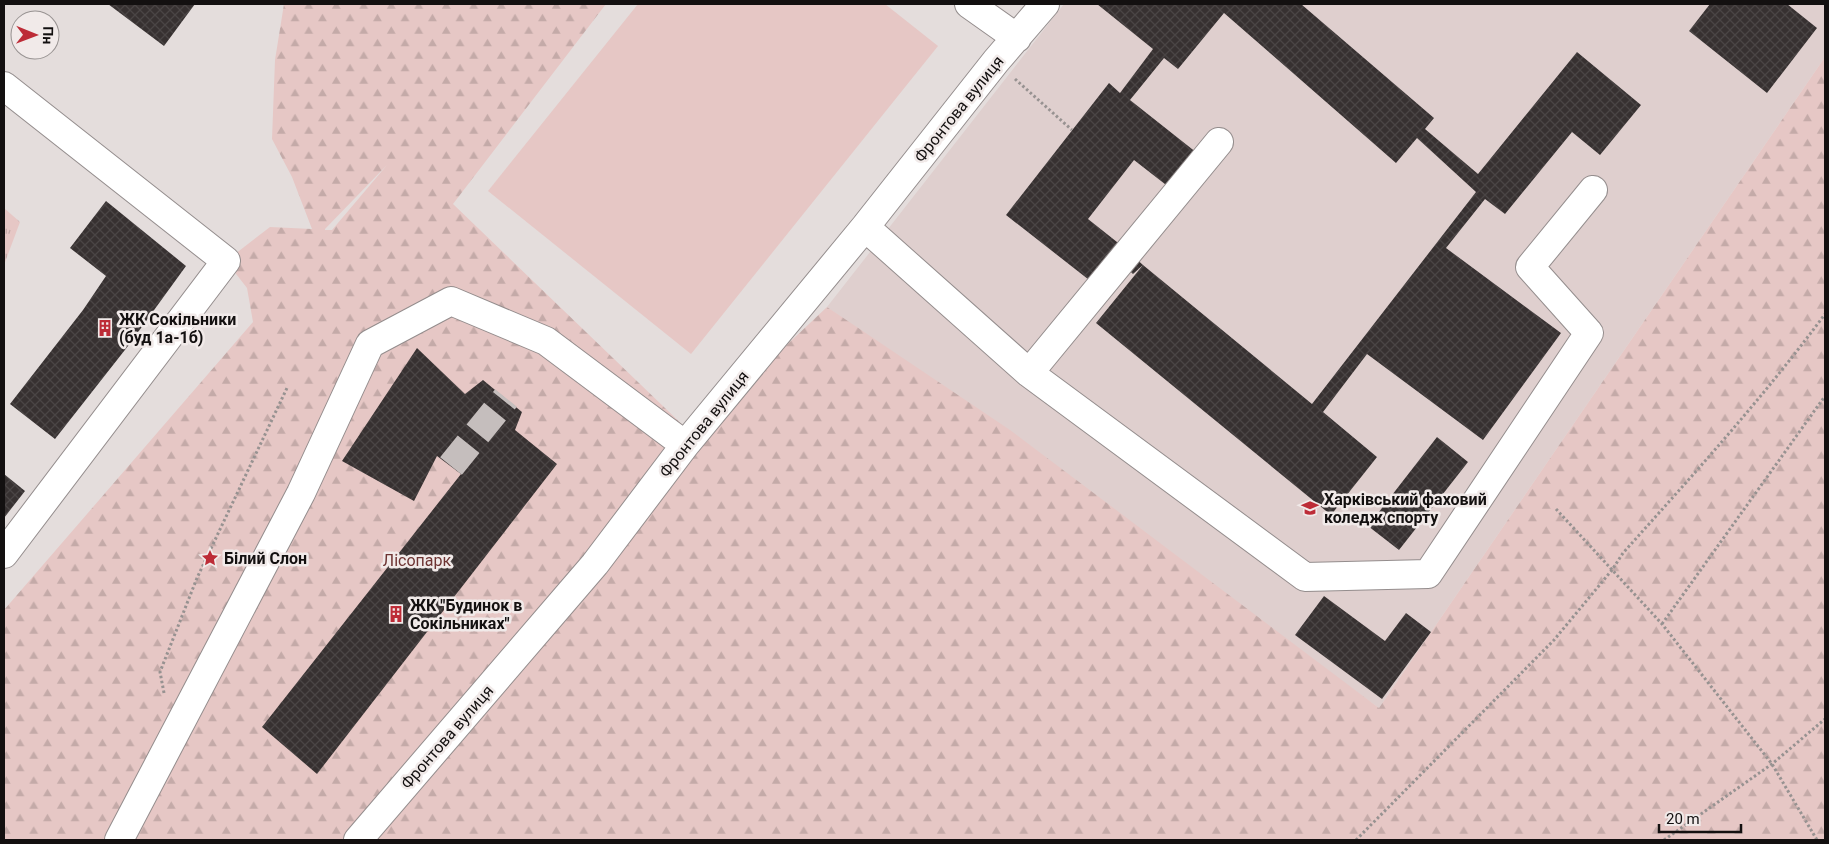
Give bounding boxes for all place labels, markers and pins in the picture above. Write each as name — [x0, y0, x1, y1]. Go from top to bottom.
place label: ЖК Сокільники (буд 1а-1б) — [119, 310, 236, 347]
building icon: ЖК Сокільники (буд 1а-1б) — [95, 318, 115, 338]
place label: Харківський фаховий коледж спорту — [1324, 490, 1487, 527]
school or university icon: Харківський фаховий коледж спорту — [1300, 498, 1320, 518]
place icon: Білий Слон — [200, 548, 220, 568]
place label: Білий Слон — [224, 549, 307, 568]
place label: ЖК "Будинок в Сокільниках" — [410, 596, 522, 633]
building icon: ЖК "Будинок в Сокільниках" — [386, 604, 406, 624]

